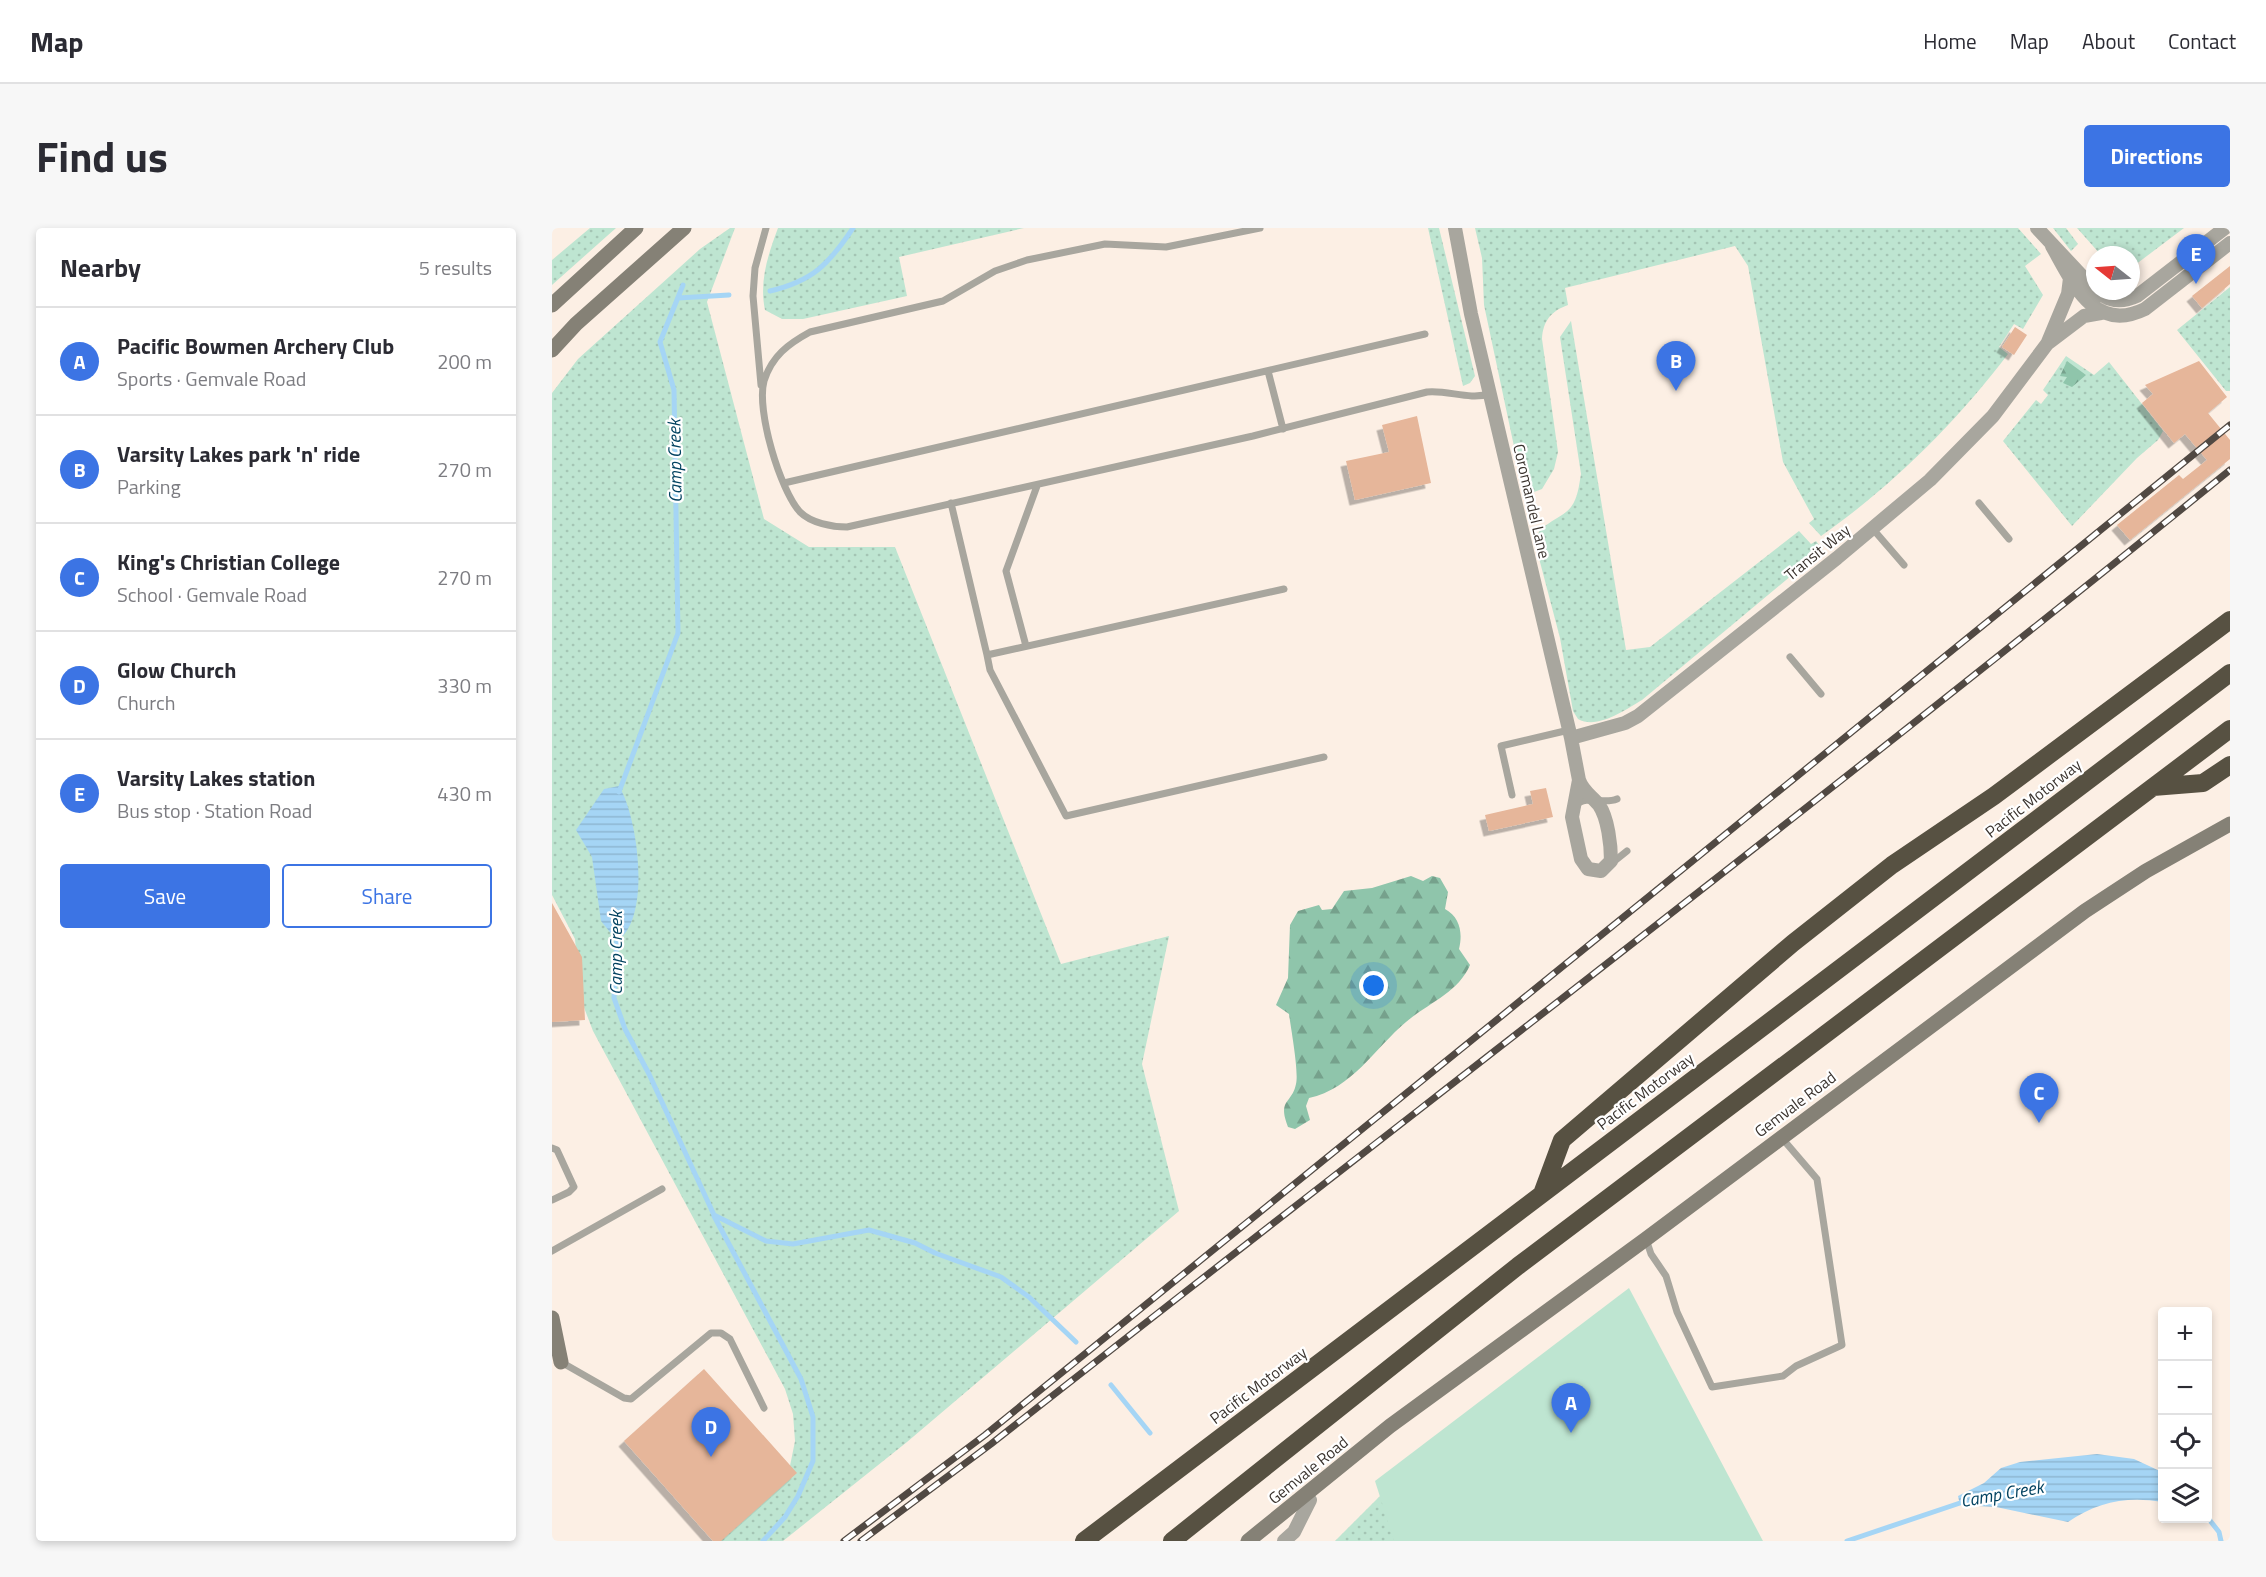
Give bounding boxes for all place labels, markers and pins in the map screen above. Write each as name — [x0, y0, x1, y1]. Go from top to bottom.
pin: E — [2176, 235, 2216, 284]
pin: B — [1656, 342, 1696, 391]
pin: C — [2020, 1074, 2058, 1123]
pin: A — [1552, 1384, 1590, 1433]
pin: D — [692, 1408, 730, 1457]

